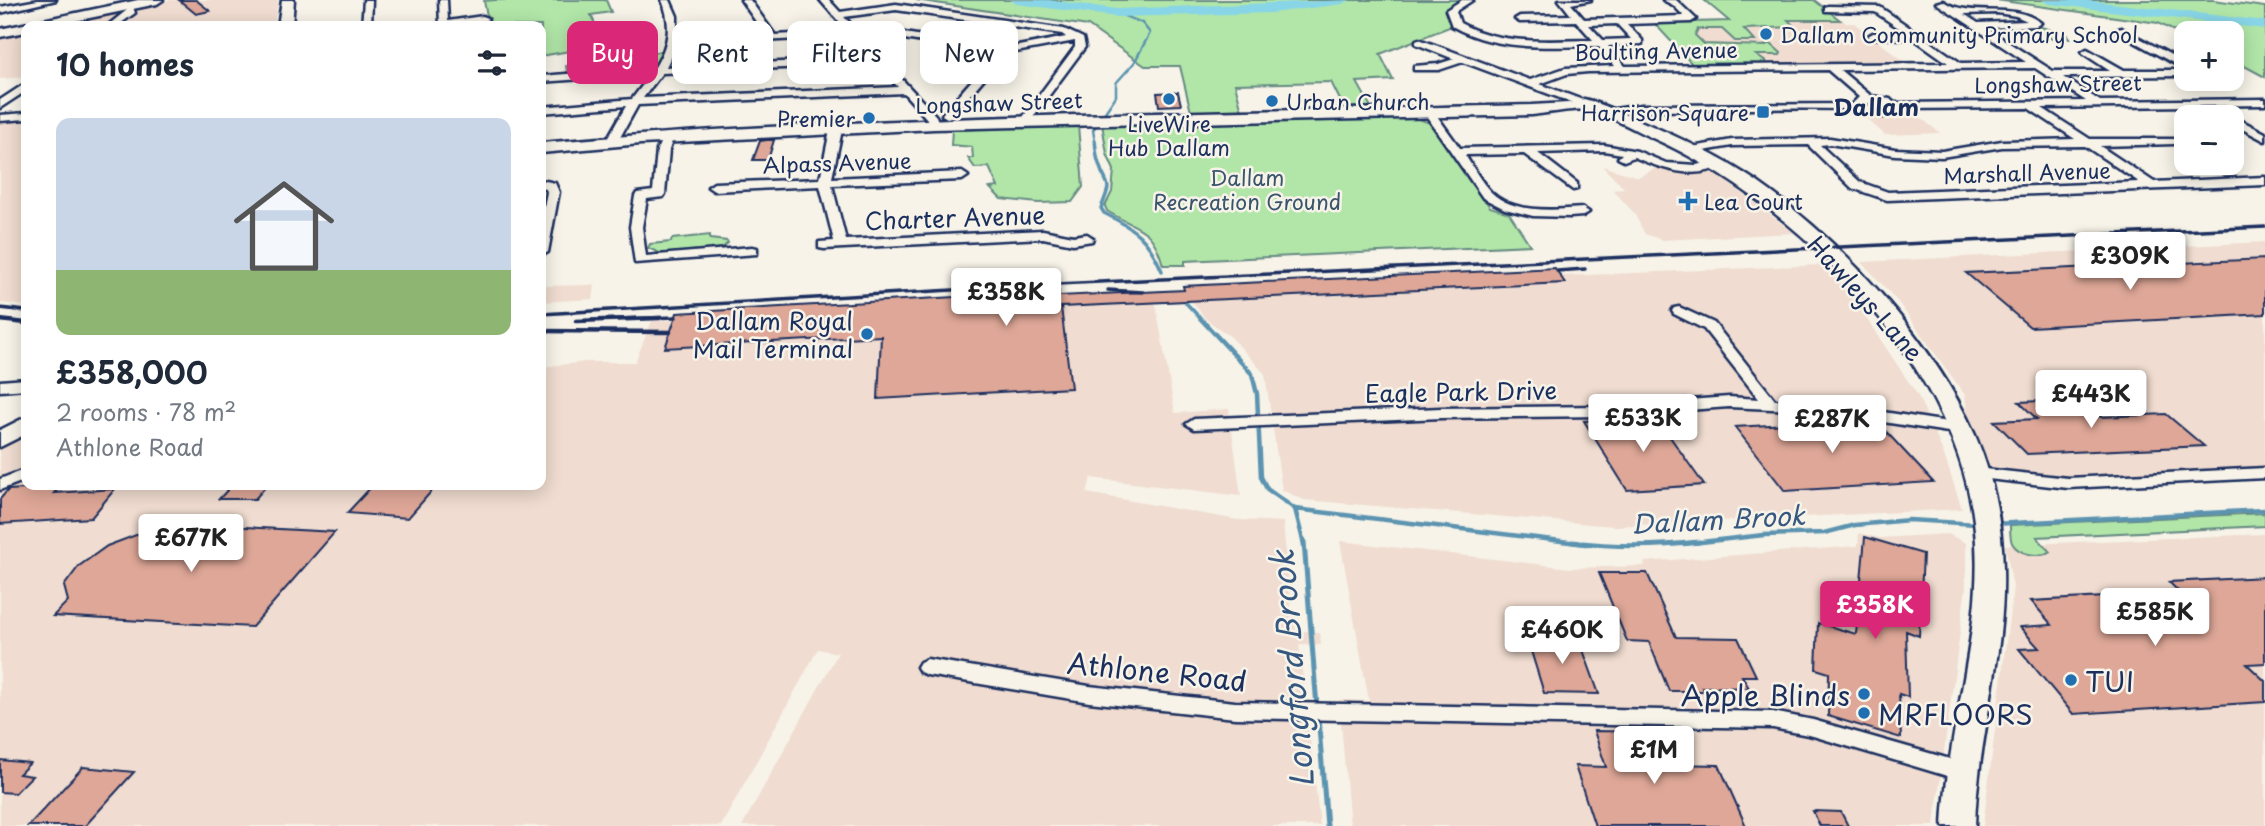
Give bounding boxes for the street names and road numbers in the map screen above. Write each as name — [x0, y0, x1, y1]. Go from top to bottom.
street label: Boulting Avenue — [1574, 33, 1738, 67]
street label: Longshaw Street — [1974, 66, 2142, 100]
street label: Longshaw Street — [915, 83, 1083, 121]
street label: Alpass Avenue — [762, 143, 912, 181]
street label: Marshall Avenue — [1943, 153, 2111, 191]
street label: Charter Avenue — [864, 196, 1046, 238]
street label: Hawleys Lane — [1800, 227, 1932, 369]
street label: Eagle Park Drive — [1365, 371, 1557, 411]
street label: Athlone Road — [1065, 640, 1249, 702]

